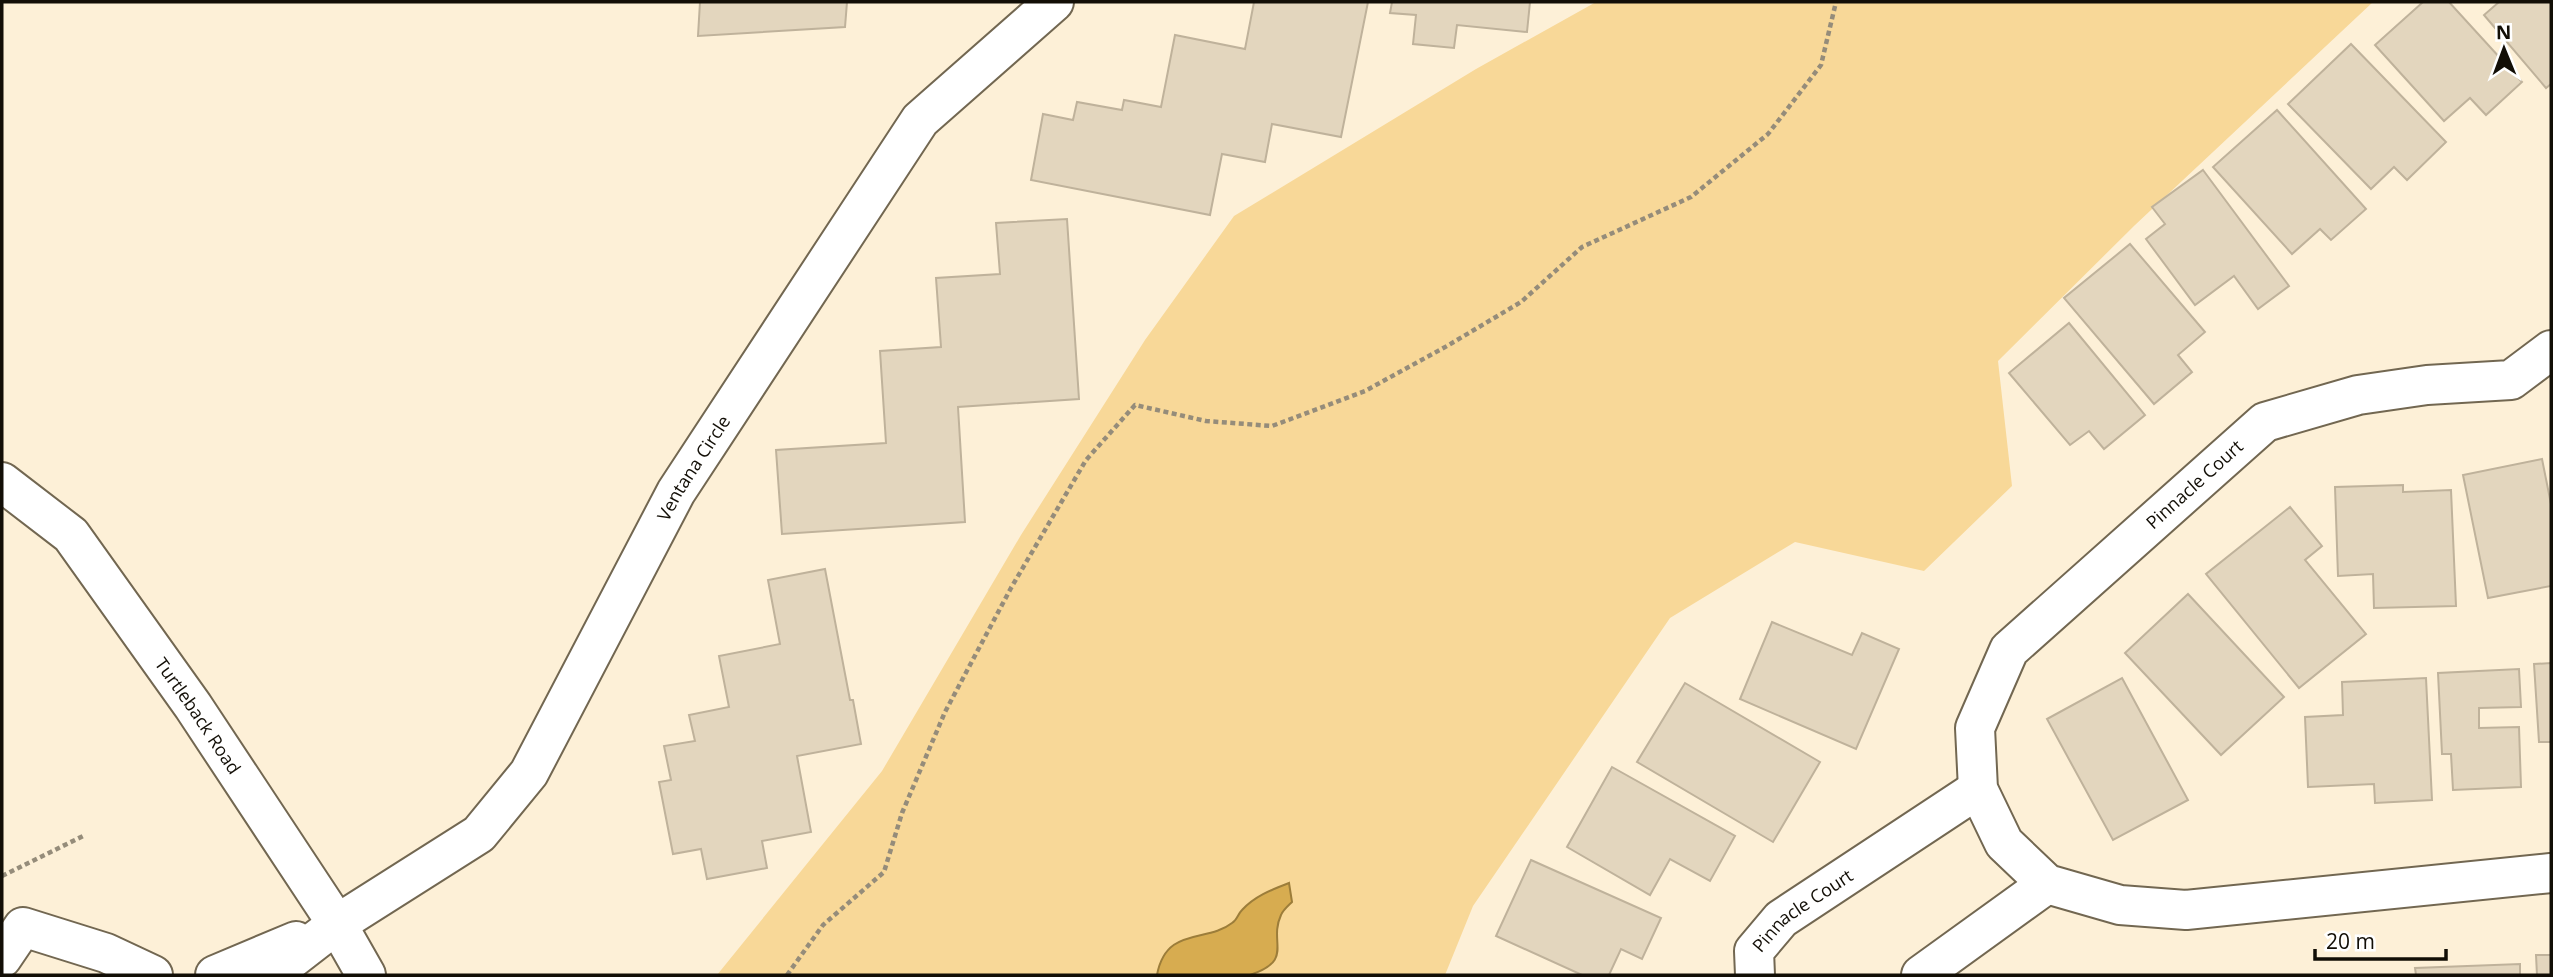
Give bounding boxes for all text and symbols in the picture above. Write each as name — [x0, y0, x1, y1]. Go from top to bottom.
north arrow — [2469, 14, 2539, 84]
text: N — [2496, 19, 2512, 45]
street label: Ventana Circle — [651, 410, 735, 525]
street label: Pinnacle Court — [2140, 434, 2248, 534]
street label: Turtleback Road — [150, 653, 247, 779]
street label: Pinnacle Court — [1747, 863, 1857, 957]
scale bar — [2315, 918, 2446, 962]
text: 20 m — [2326, 927, 2375, 955]

